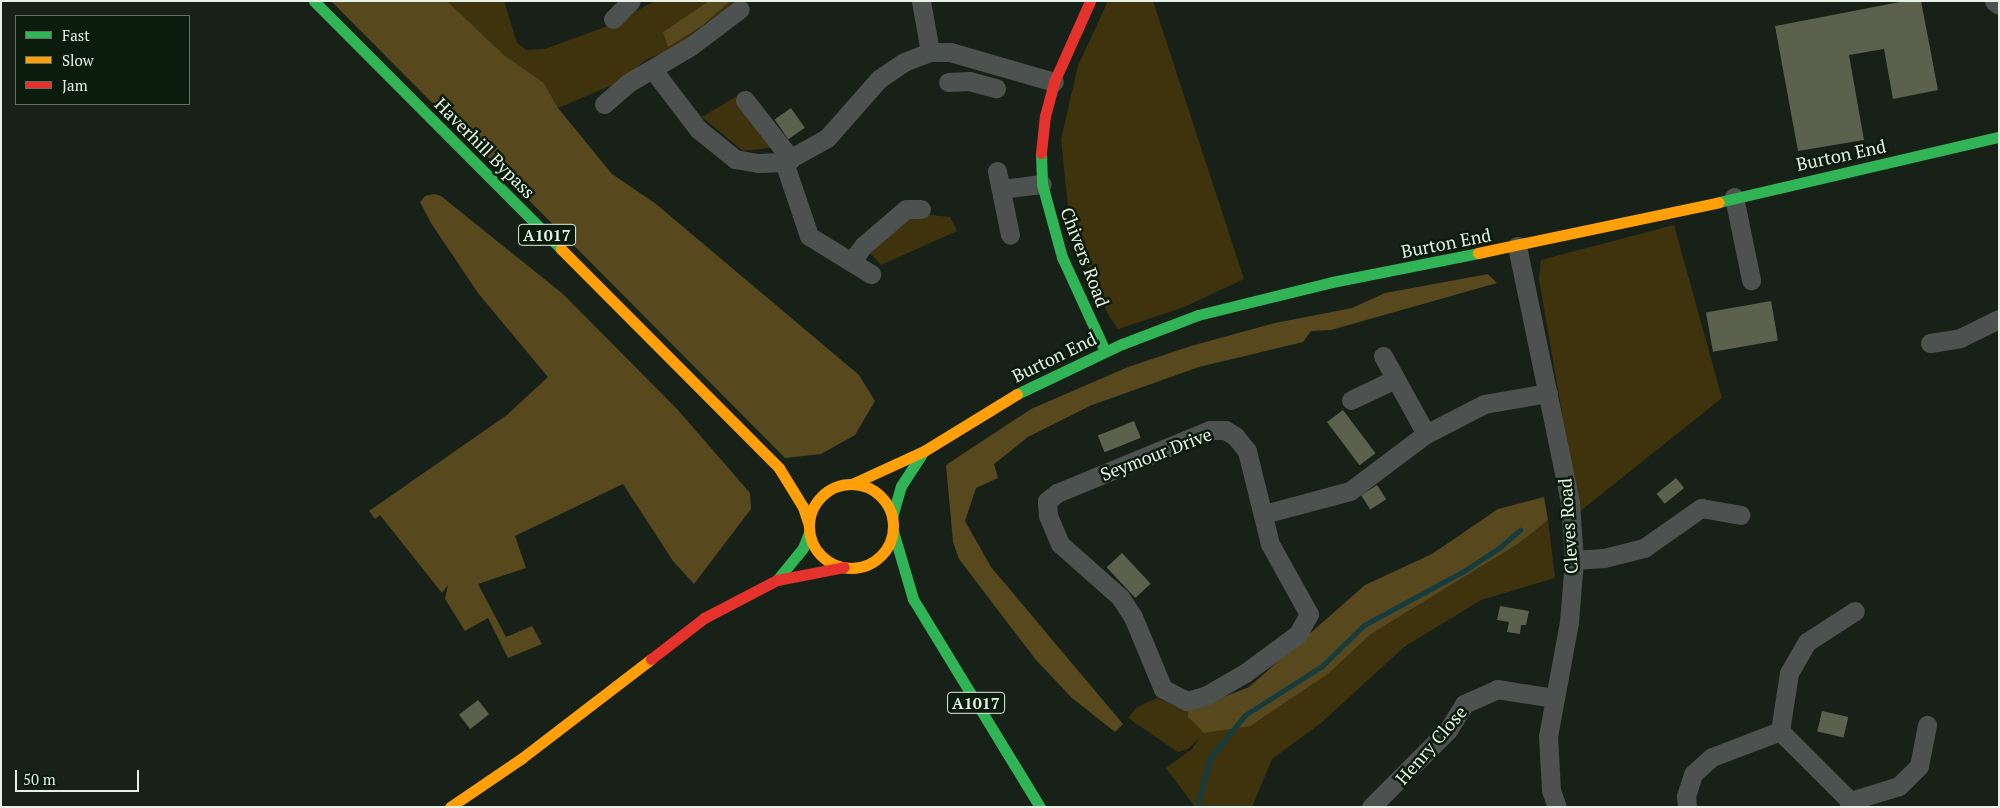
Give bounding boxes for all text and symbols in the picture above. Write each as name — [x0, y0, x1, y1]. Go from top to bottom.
legend — [15, 15, 190, 105]
text: Fast — [62, 25, 90, 45]
text: Slow — [62, 50, 94, 70]
text: Jam — [62, 75, 88, 95]
street label: Haverhill Bypass — [430, 93, 540, 203]
street label: Burton End — [1794, 135, 1888, 175]
street label: Chivers Road — [1056, 204, 1114, 310]
road number: A1017 — [517, 222, 577, 248]
street label: Burton End — [1399, 224, 1493, 262]
street label: Burton End — [1008, 327, 1100, 387]
street label: Seymour Drive — [1097, 423, 1215, 485]
street label: Cleves Road — [1554, 477, 1582, 575]
road number: A1017 — [946, 690, 1006, 716]
street label: Henry Close — [1391, 701, 1471, 789]
scale bar — [18, 760, 141, 792]
text: 50 m — [23, 769, 56, 789]

